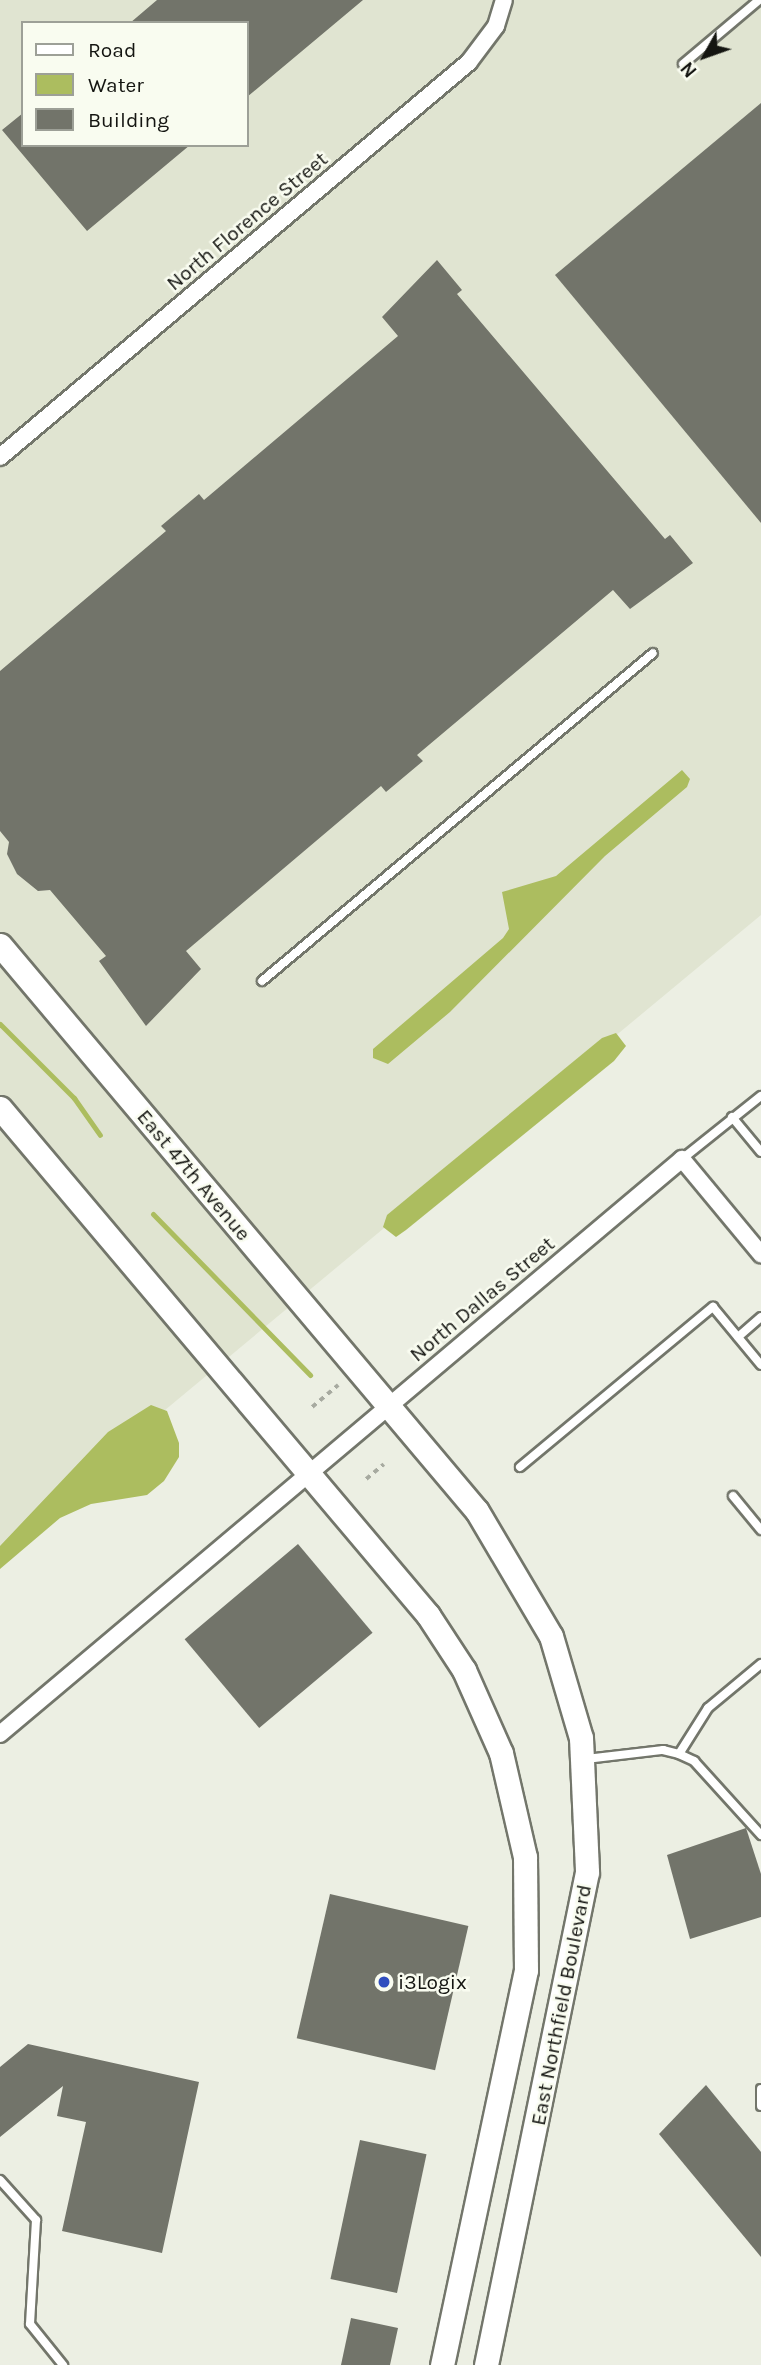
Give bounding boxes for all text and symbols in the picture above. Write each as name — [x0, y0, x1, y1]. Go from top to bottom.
legend — [21, 21, 248, 147]
north arrow — [670, 21, 740, 91]
text: Road — [88, 38, 136, 62]
text: N — [676, 57, 702, 82]
text: Water — [88, 73, 144, 97]
text: Building — [88, 108, 169, 132]
street label: North Florence Street — [161, 146, 333, 296]
street label: East 47th Avenue — [132, 1104, 256, 1246]
street label: North Dallas Street — [404, 1231, 560, 1367]
street label: East Northfield Boulevard — [525, 1882, 597, 2128]
place label: i3Logix — [398, 1969, 467, 1995]
marker: i3Logix — [376, 1974, 392, 1990]

